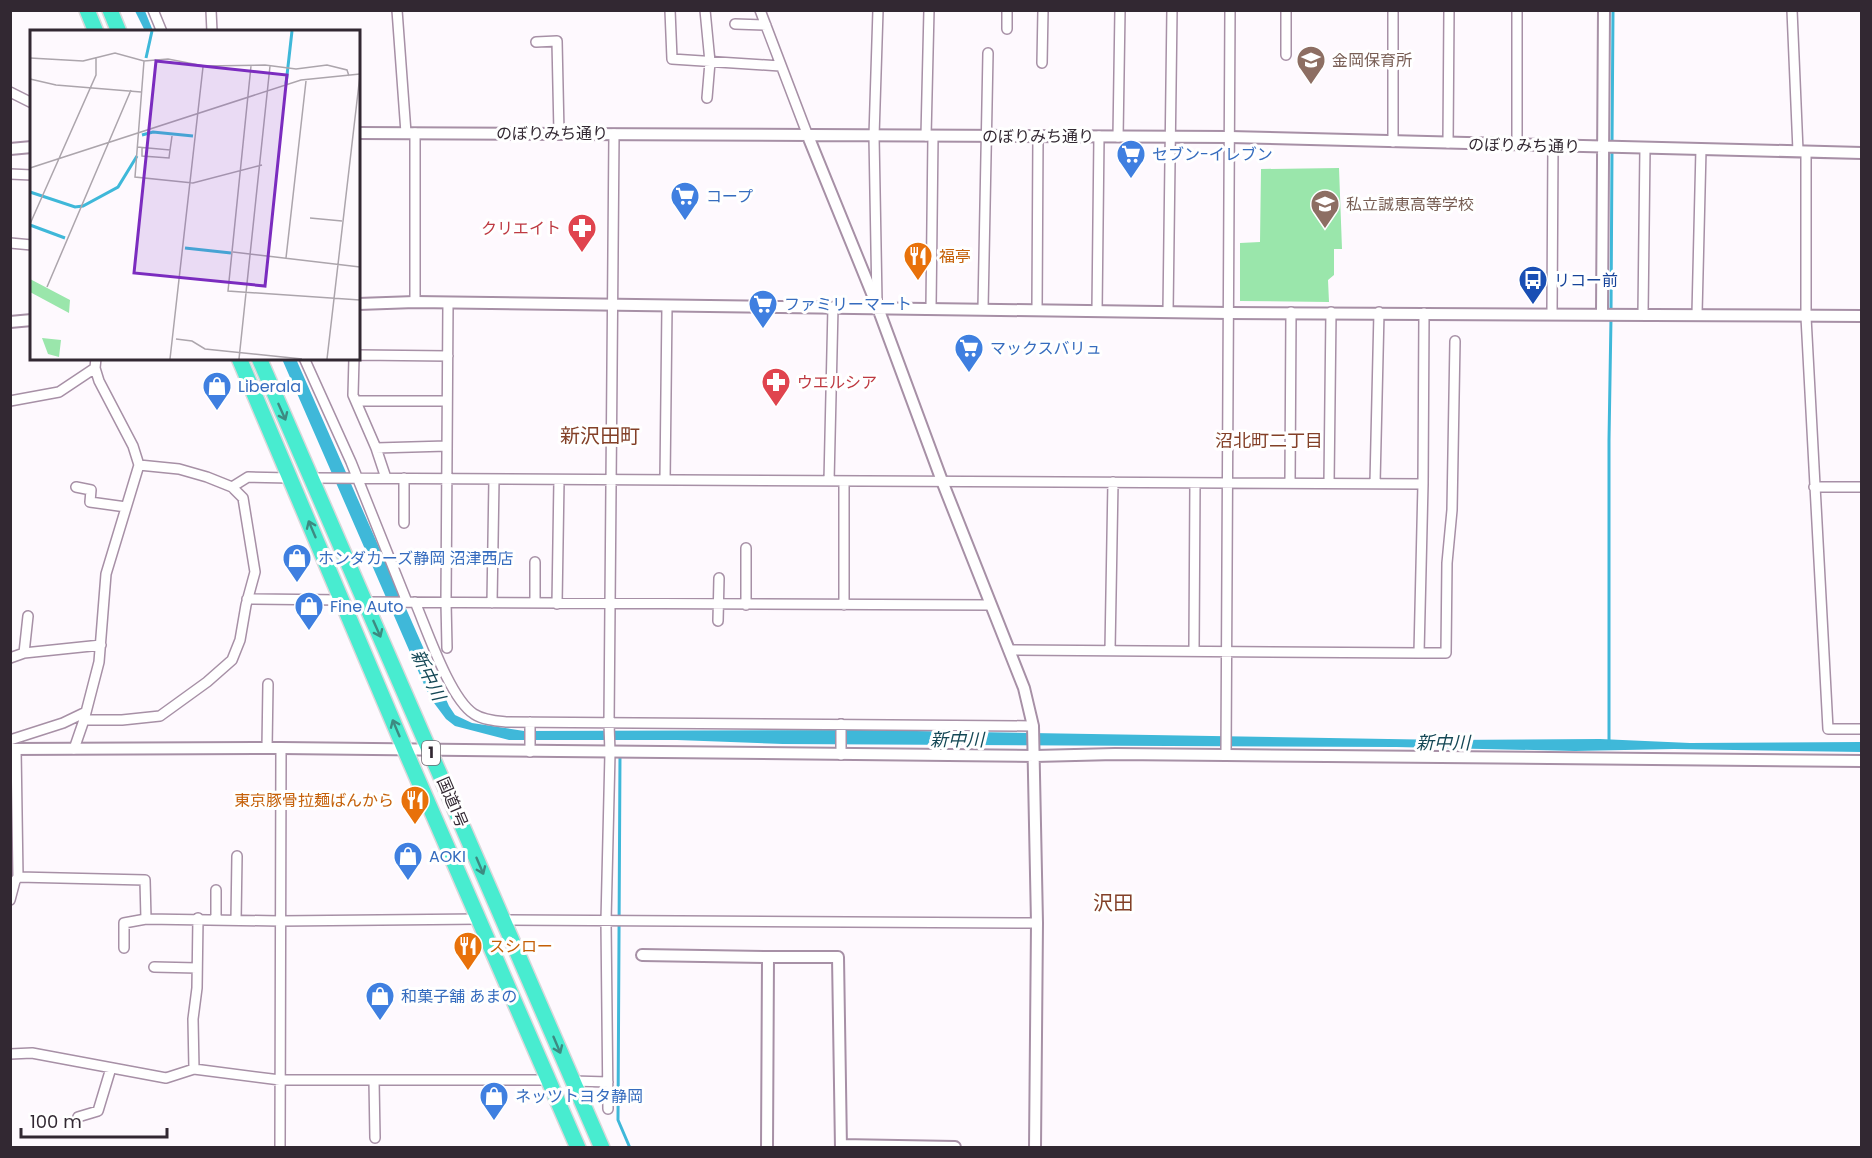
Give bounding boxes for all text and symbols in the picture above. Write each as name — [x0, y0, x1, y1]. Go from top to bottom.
inset map — [30, 30, 360, 360]
school or university icon: 金岡保育所 — [1295, 44, 1327, 86]
place label: 金岡保育所 — [1332, 49, 1412, 72]
street label: のぼりみち通り — [496, 122, 608, 145]
street label: のぼりみち通り — [982, 125, 1094, 148]
street label: のぼりみち通り — [1468, 133, 1580, 158]
supermarket icon: セブン-イレブン — [1115, 138, 1147, 180]
place label: セブン-イレブン — [1152, 143, 1273, 166]
supermarket icon: コープ — [669, 180, 701, 222]
place label: コープ — [706, 185, 753, 208]
school or university icon: 私立誠恵高等学校 — [1309, 188, 1341, 230]
place label: 私立誠恵高等学校 — [1346, 193, 1474, 216]
pharmacy icon: クリエイト — [566, 212, 598, 254]
place label: クリエイト — [481, 217, 561, 240]
restaurant icon: 福亭 — [902, 240, 934, 282]
place label: 福亭 — [939, 245, 971, 268]
bus stop icon: リコー前 — [1517, 264, 1549, 306]
place label: リコー前 — [1554, 269, 1618, 292]
supermarket icon: ファミリーマート — [747, 288, 779, 330]
place label: ファミリーマート — [784, 293, 912, 316]
supermarket icon: マックスバリュ — [953, 332, 985, 374]
place label: マックスバリュ — [990, 337, 1102, 360]
pharmacy icon: ウエルシア — [760, 366, 792, 408]
shop icon: Liberala — [201, 370, 233, 412]
place label: ウエルシア — [797, 371, 877, 394]
place label: Liberala — [238, 375, 301, 398]
one-way arrow — [277, 403, 289, 421]
district label: 新沢田町 — [560, 422, 640, 450]
district label: 沼北町二丁目 — [1215, 428, 1323, 453]
one-way arrow — [306, 520, 317, 539]
shop icon: ホンダカーズ静岡 沼津西店 — [281, 542, 313, 584]
place label: ホンダカーズ静岡 沼津西店 — [318, 547, 513, 570]
shop icon: Fine Auto — [293, 590, 325, 632]
place label: Fine Auto — [330, 595, 404, 618]
one-way arrow — [372, 620, 383, 638]
water label: 新中川 — [405, 645, 452, 706]
one-way arrow — [389, 719, 400, 737]
water label: 新中川 — [930, 727, 986, 752]
water label: 新中川 — [1416, 730, 1472, 755]
road number: 1 — [422, 741, 440, 765]
street label: 国道1号 — [432, 773, 474, 831]
restaurant icon: 東京豚骨拉麺ばんから — [399, 784, 431, 826]
place label: 東京豚骨拉麺ばんから — [234, 789, 394, 812]
shop icon: AOKI — [392, 840, 424, 882]
place label: AOKI — [429, 845, 466, 868]
one-way arrow — [475, 856, 486, 875]
district label: 沢田 — [1093, 889, 1133, 917]
restaurant icon: スシロー — [452, 930, 484, 972]
place label: スシロー — [489, 935, 553, 958]
shop icon: 和菓子舗 あまの — [364, 980, 396, 1022]
place label: 和菓子舗 あまの — [401, 985, 517, 1008]
one-way arrow — [552, 1035, 563, 1054]
shop icon: ネッツトヨタ静岡 — [478, 1080, 510, 1122]
place label: ネッツトヨタ静岡 — [515, 1085, 643, 1108]
scale bar — [21, 1101, 166, 1139]
text: 100 m — [30, 1109, 82, 1134]

